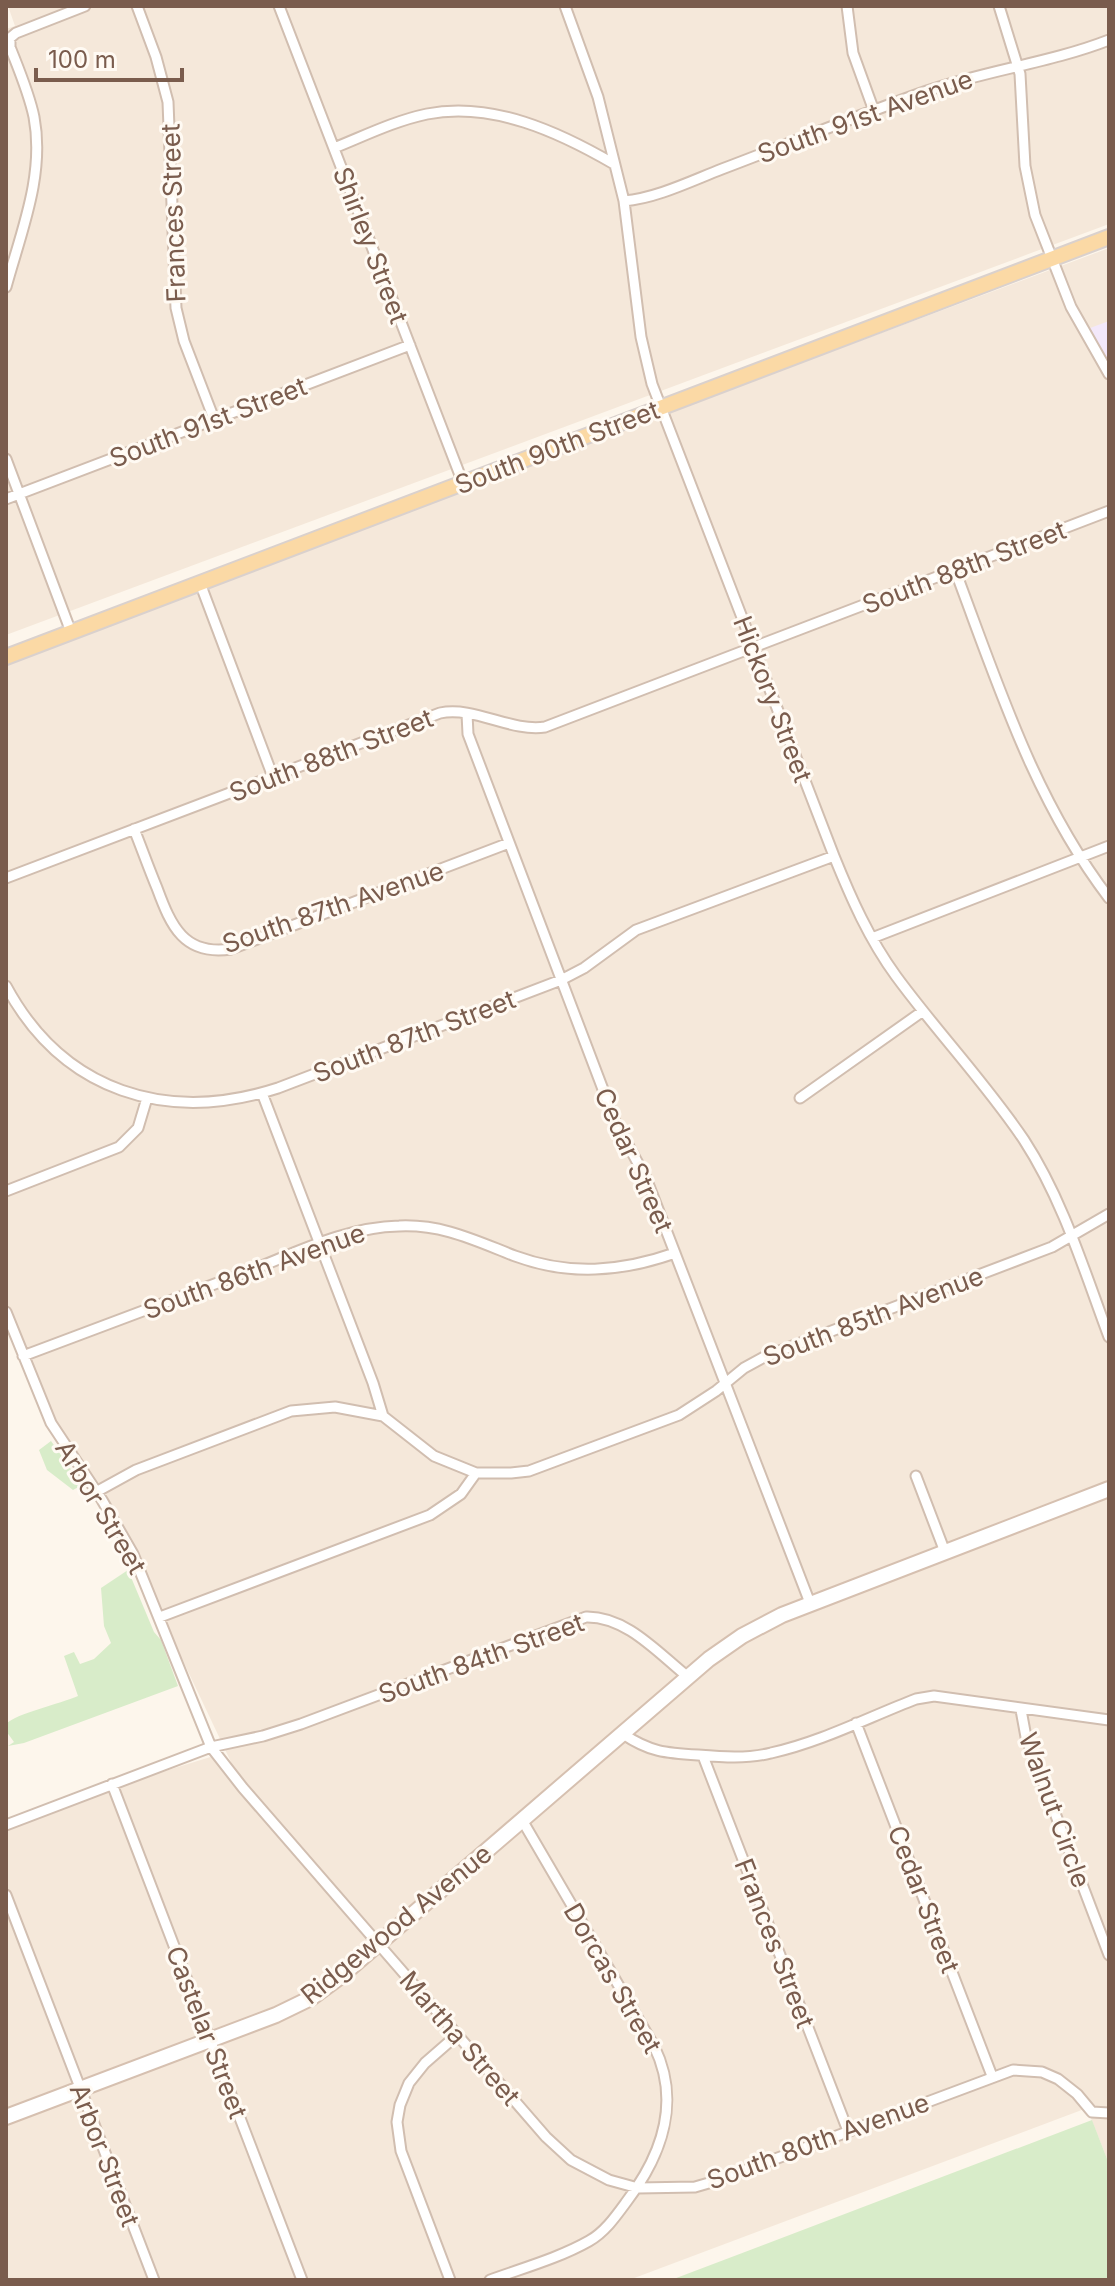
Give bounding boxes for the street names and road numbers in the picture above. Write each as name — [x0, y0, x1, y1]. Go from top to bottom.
street label: South 91st Avenue — [753, 63, 977, 169]
street label: Frances Street — [154, 123, 192, 303]
street label: Shirley Street — [327, 163, 415, 327]
street label: South 91st Street — [105, 370, 311, 474]
street label: South 90th Street — [450, 394, 664, 500]
street label: South 88th Street — [858, 514, 1070, 620]
street label: Hickory Street — [727, 612, 819, 786]
street label: South 88th Street — [225, 702, 437, 808]
street label: South 87th Avenue — [218, 855, 448, 959]
street label: South 87th Street — [308, 983, 520, 1089]
street label: Cedar Street — [588, 1083, 680, 1237]
street label: South 86th Avenue — [139, 1216, 369, 1326]
street label: South 85th Avenue — [759, 1260, 987, 1372]
street label: Arbor Street — [49, 1435, 153, 1579]
street label: South 84th Street — [374, 1606, 588, 1710]
street label: Walnut Circle — [1013, 1728, 1097, 1892]
street label: Cedar Street — [882, 1821, 966, 1977]
street label: Ridgewood Avenue — [294, 1838, 498, 2010]
street label: Frances Street — [729, 1854, 821, 2032]
street label: Dorcas Street — [558, 1898, 668, 2058]
street label: Castelar Street — [160, 1941, 254, 2123]
street label: Martha Street — [393, 1965, 527, 2111]
street label: Arbor Street — [64, 2079, 146, 2231]
street label: South 80th Avenue — [703, 2086, 933, 2196]

